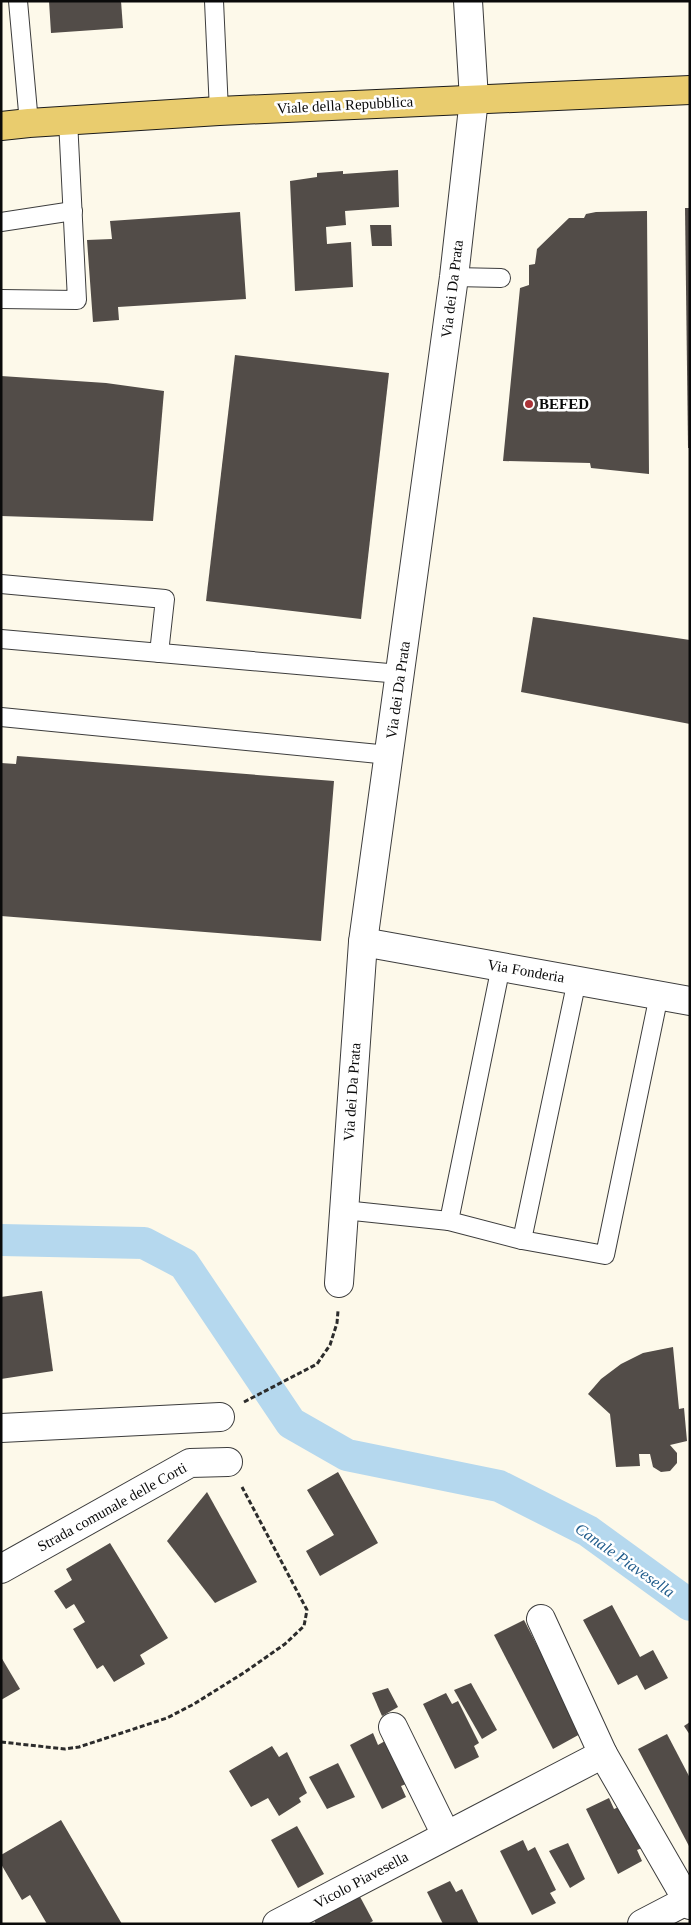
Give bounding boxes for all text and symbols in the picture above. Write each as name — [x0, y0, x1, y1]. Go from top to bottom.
street label: Viale della Repubblica — [276, 93, 414, 117]
street label: Via dei Da Prata — [438, 239, 466, 339]
place label: BEFED — [539, 396, 589, 412]
marker: BEFED — [523, 398, 535, 410]
street label: Via dei Da Prata — [383, 640, 413, 740]
street label: Via Fonderia — [486, 956, 566, 986]
street label: Via dei Da Prata — [341, 1042, 363, 1142]
street label: Strada comunale delle Corti — [35, 1459, 189, 1555]
water label: Canale Piavesella — [572, 1520, 678, 1600]
street label: Vicolo Piavesella — [311, 1848, 411, 1912]

